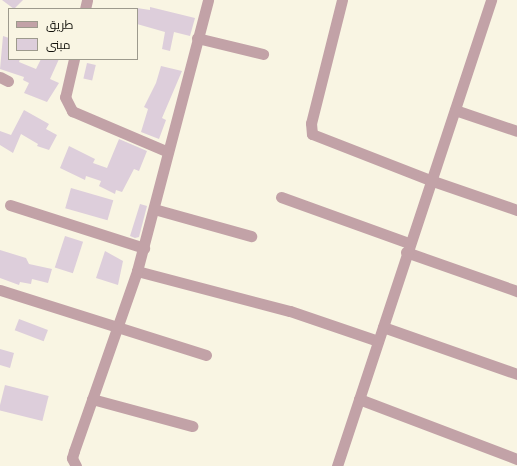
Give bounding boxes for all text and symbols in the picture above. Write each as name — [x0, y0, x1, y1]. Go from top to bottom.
legend — [8, 8, 138, 60]
text: طريق — [46, 17, 73, 32]
text: مبنى — [46, 37, 71, 52]

